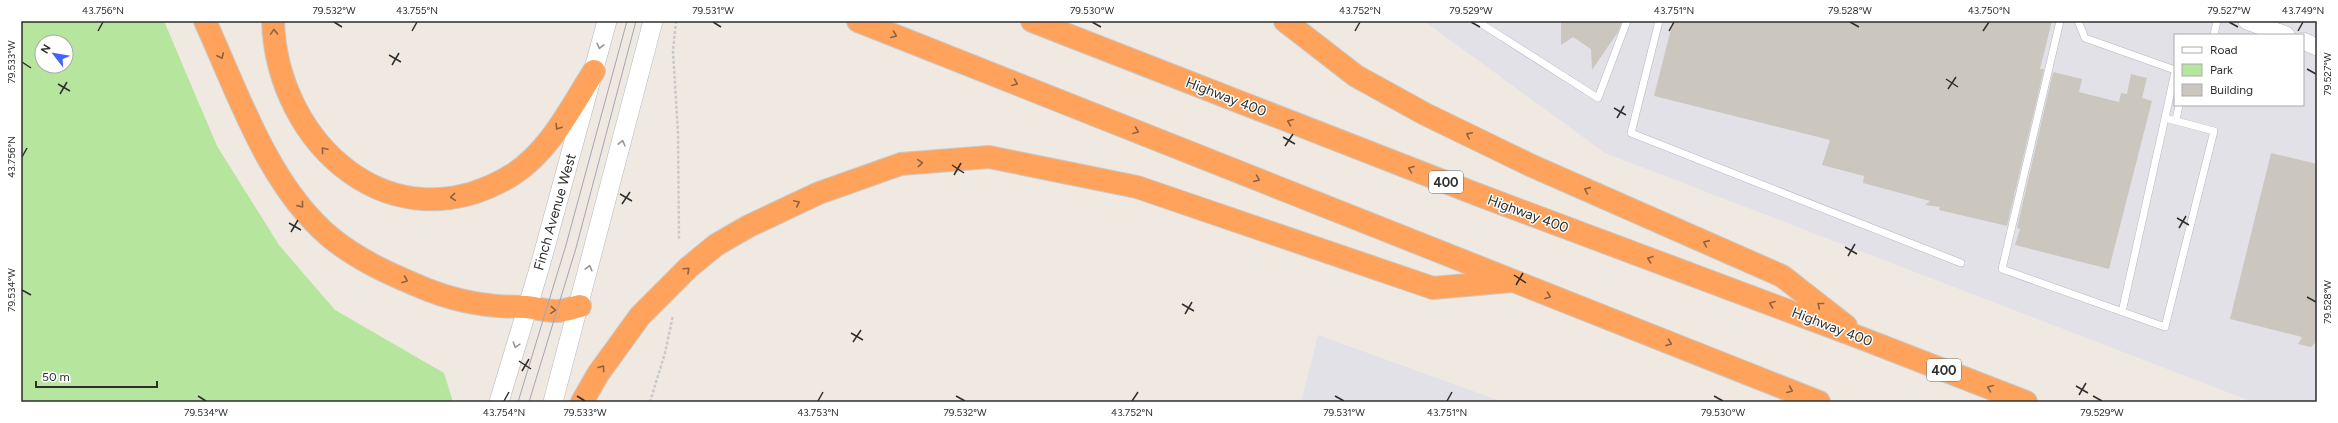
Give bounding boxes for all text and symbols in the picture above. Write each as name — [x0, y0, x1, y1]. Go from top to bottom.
text: 43.756°N — [82, 4, 124, 17]
text: 79.532°W — [312, 4, 356, 17]
text: 43.755°N — [396, 4, 438, 17]
text: 79.531°W — [692, 4, 734, 17]
text: 79.530°W — [1070, 4, 1114, 17]
text: 43.752°N — [1339, 4, 1381, 17]
text: 79.529°W — [1449, 4, 1493, 17]
text: 43.751°N — [1654, 4, 1694, 17]
text: 79.528°W — [1828, 4, 1872, 17]
text: 43.750°N — [1968, 4, 2010, 17]
text: 79.527°W — [2207, 4, 2251, 17]
text: 43.749°N — [2282, 4, 2324, 17]
one-way arrow — [270, 29, 278, 35]
one-way arrow — [891, 31, 898, 39]
north arrow — [34, 34, 74, 74]
legend — [2174, 34, 2304, 106]
text: 79.533°W — [5, 40, 18, 84]
text: N — [38, 42, 54, 56]
one-way arrow — [597, 43, 605, 49]
text: Road — [2210, 43, 2238, 57]
one-way arrow — [216, 52, 224, 60]
text: 79.527°W — [2321, 52, 2334, 96]
text: Park — [2210, 63, 2233, 77]
street label: Highway 400 — [1183, 74, 1269, 120]
one-way arrow — [1012, 79, 1019, 87]
text: Building — [2210, 83, 2253, 97]
one-way arrow — [1286, 118, 1293, 126]
one-way arrow — [555, 123, 563, 130]
one-way arrow — [1133, 127, 1140, 135]
one-way arrow — [1466, 133, 1474, 140]
text: 43.756°N — [5, 136, 18, 178]
one-way arrow — [617, 139, 625, 146]
one-way arrow — [321, 147, 328, 154]
street label: Finch Avenue West — [530, 152, 580, 272]
one-way arrow — [917, 158, 923, 167]
one-way arrow — [1407, 165, 1414, 173]
road number: 400 — [1429, 171, 1463, 193]
one-way arrow — [1252, 174, 1260, 182]
one-way arrow — [1584, 187, 1592, 195]
street label: Highway 400 — [1485, 191, 1571, 237]
one-way arrow — [450, 193, 456, 202]
one-way arrow — [794, 200, 801, 208]
one-way arrow — [296, 201, 303, 208]
one-way arrow — [1703, 240, 1711, 248]
one-way arrow — [1647, 256, 1654, 264]
one-way arrow — [585, 265, 593, 272]
one-way arrow — [682, 267, 690, 275]
text: 79.534°W — [5, 268, 18, 312]
one-way arrow — [402, 276, 409, 284]
text: 79.528°W — [2321, 280, 2334, 324]
one-way arrow — [1544, 291, 1551, 299]
one-way arrow — [1769, 301, 1776, 309]
one-way arrow — [1817, 302, 1824, 309]
street label: Highway 400 — [1789, 304, 1875, 350]
one-way arrow — [550, 305, 557, 314]
one-way arrow — [1664, 338, 1672, 346]
one-way arrow — [512, 341, 521, 348]
road number: 400 — [1927, 359, 1961, 381]
scale bar — [36, 363, 157, 389]
one-way arrow — [597, 366, 604, 373]
text: 50 m — [42, 370, 70, 384]
one-way arrow — [1986, 384, 1993, 392]
one-way arrow — [1786, 386, 1793, 394]
text: 79.534°W — [184, 406, 228, 419]
text: 43.754°N — [483, 406, 525, 419]
text: 79.533°W — [563, 406, 607, 419]
text: 43.753°N — [797, 406, 839, 419]
text: 79.532°W — [943, 406, 987, 419]
text: 43.752°N — [1111, 406, 1153, 419]
text: 79.531°W — [1323, 406, 1365, 419]
text: 43.751°N — [1427, 406, 1467, 419]
text: 79.530°W — [1701, 406, 1745, 419]
text: 79.529°W — [2080, 406, 2124, 419]

